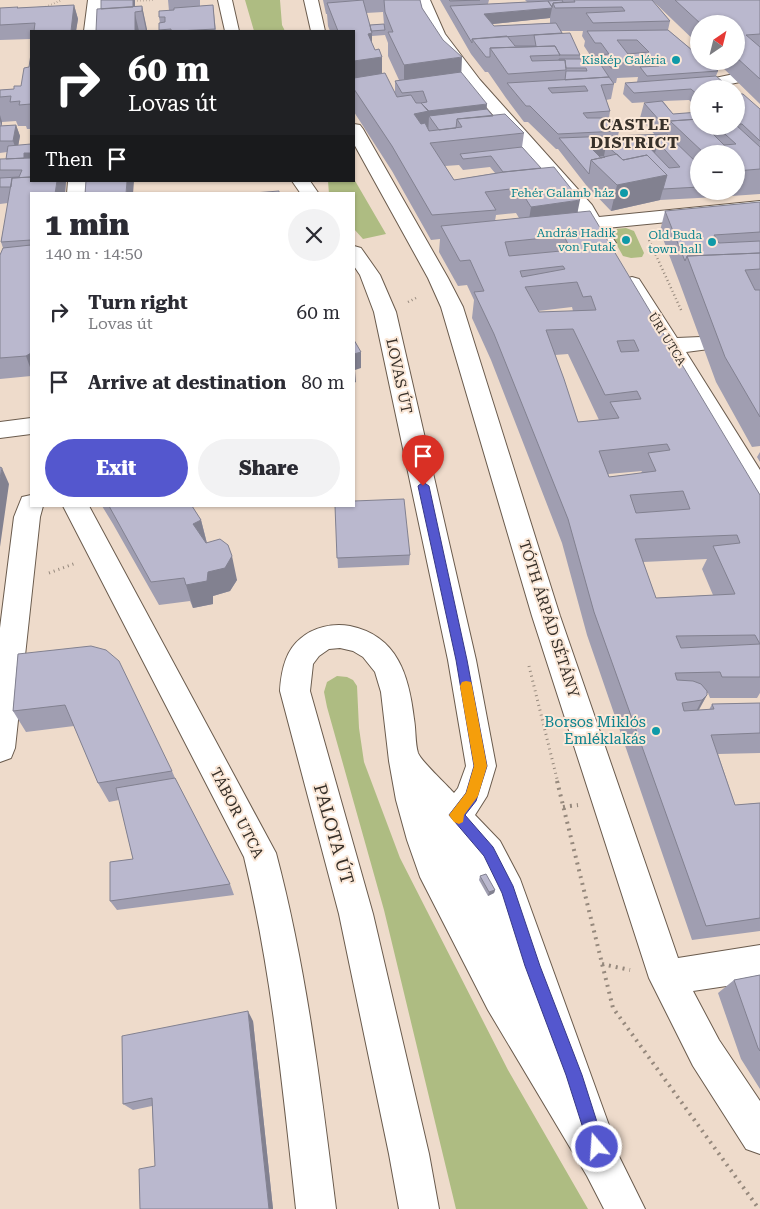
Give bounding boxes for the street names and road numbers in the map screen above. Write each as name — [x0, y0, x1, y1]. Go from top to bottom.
street label: ÚRI UTCA — [645, 310, 689, 369]
street label: LOVAS ÚT — [382, 336, 417, 415]
street label: TÓTH ÁRPÁD SÉTÁNY — [515, 538, 584, 701]
street label: TÁBOR UTCA — [206, 765, 268, 862]
street label: PALOTA ÚT — [310, 781, 358, 887]

